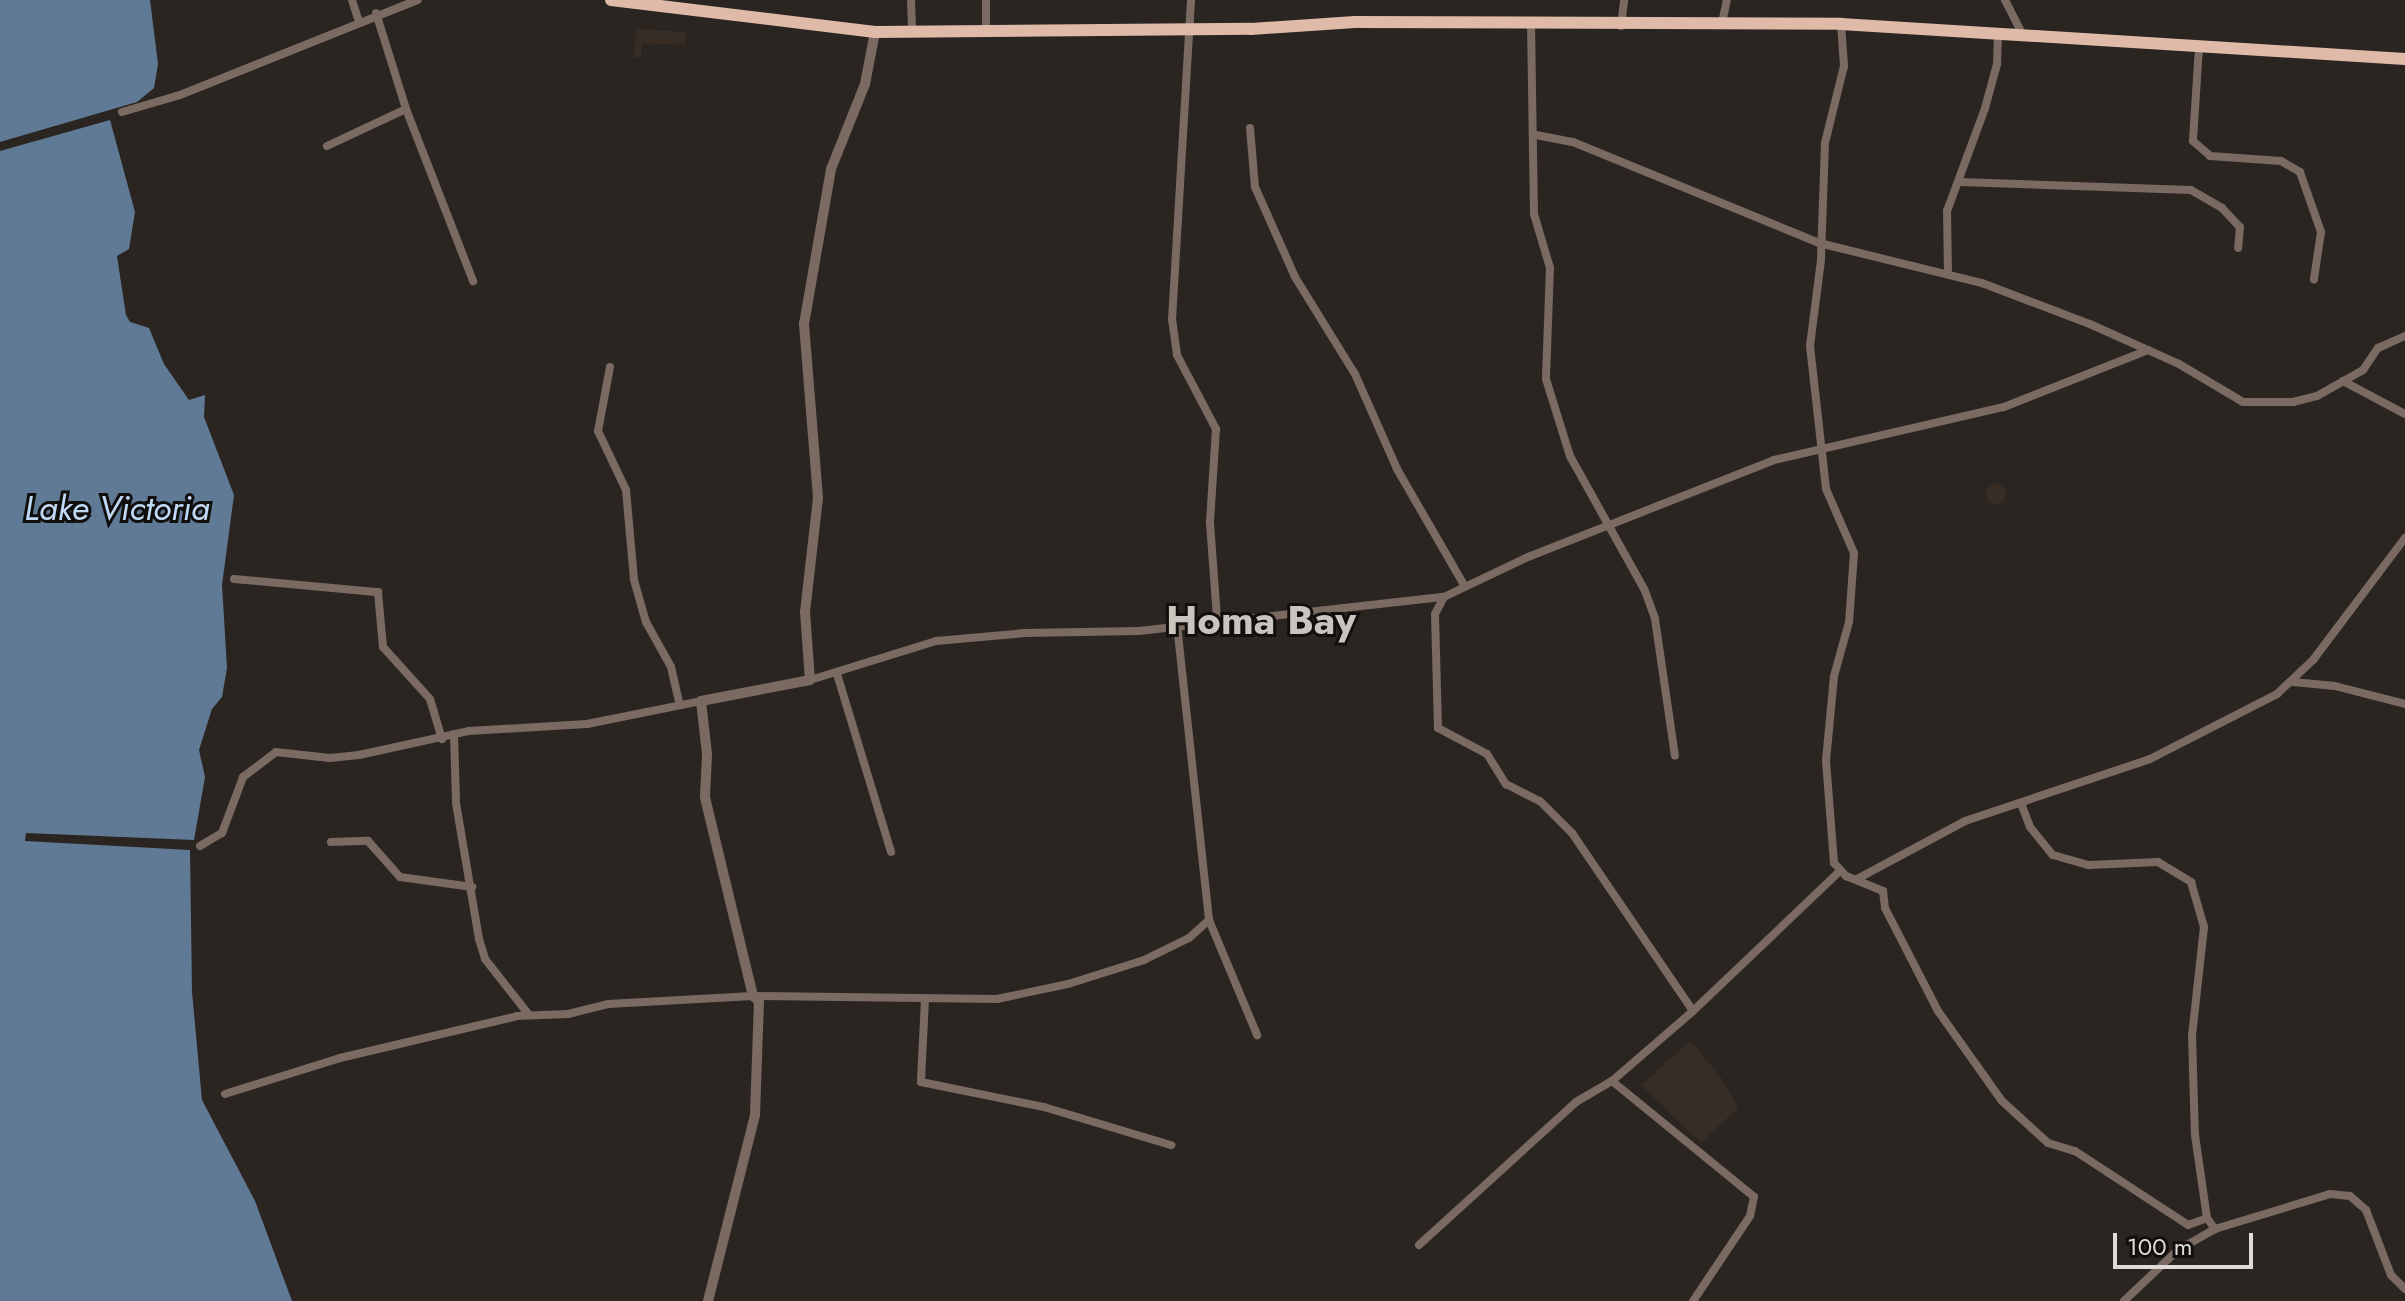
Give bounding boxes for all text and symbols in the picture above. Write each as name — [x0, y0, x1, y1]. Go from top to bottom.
water label: Lake Victoria — [24, 489, 210, 529]
district label: Homa Bay — [1166, 596, 1356, 644]
scale bar — [2117, 1217, 2257, 1267]
text: 100 m — [2127, 1229, 2193, 1264]

